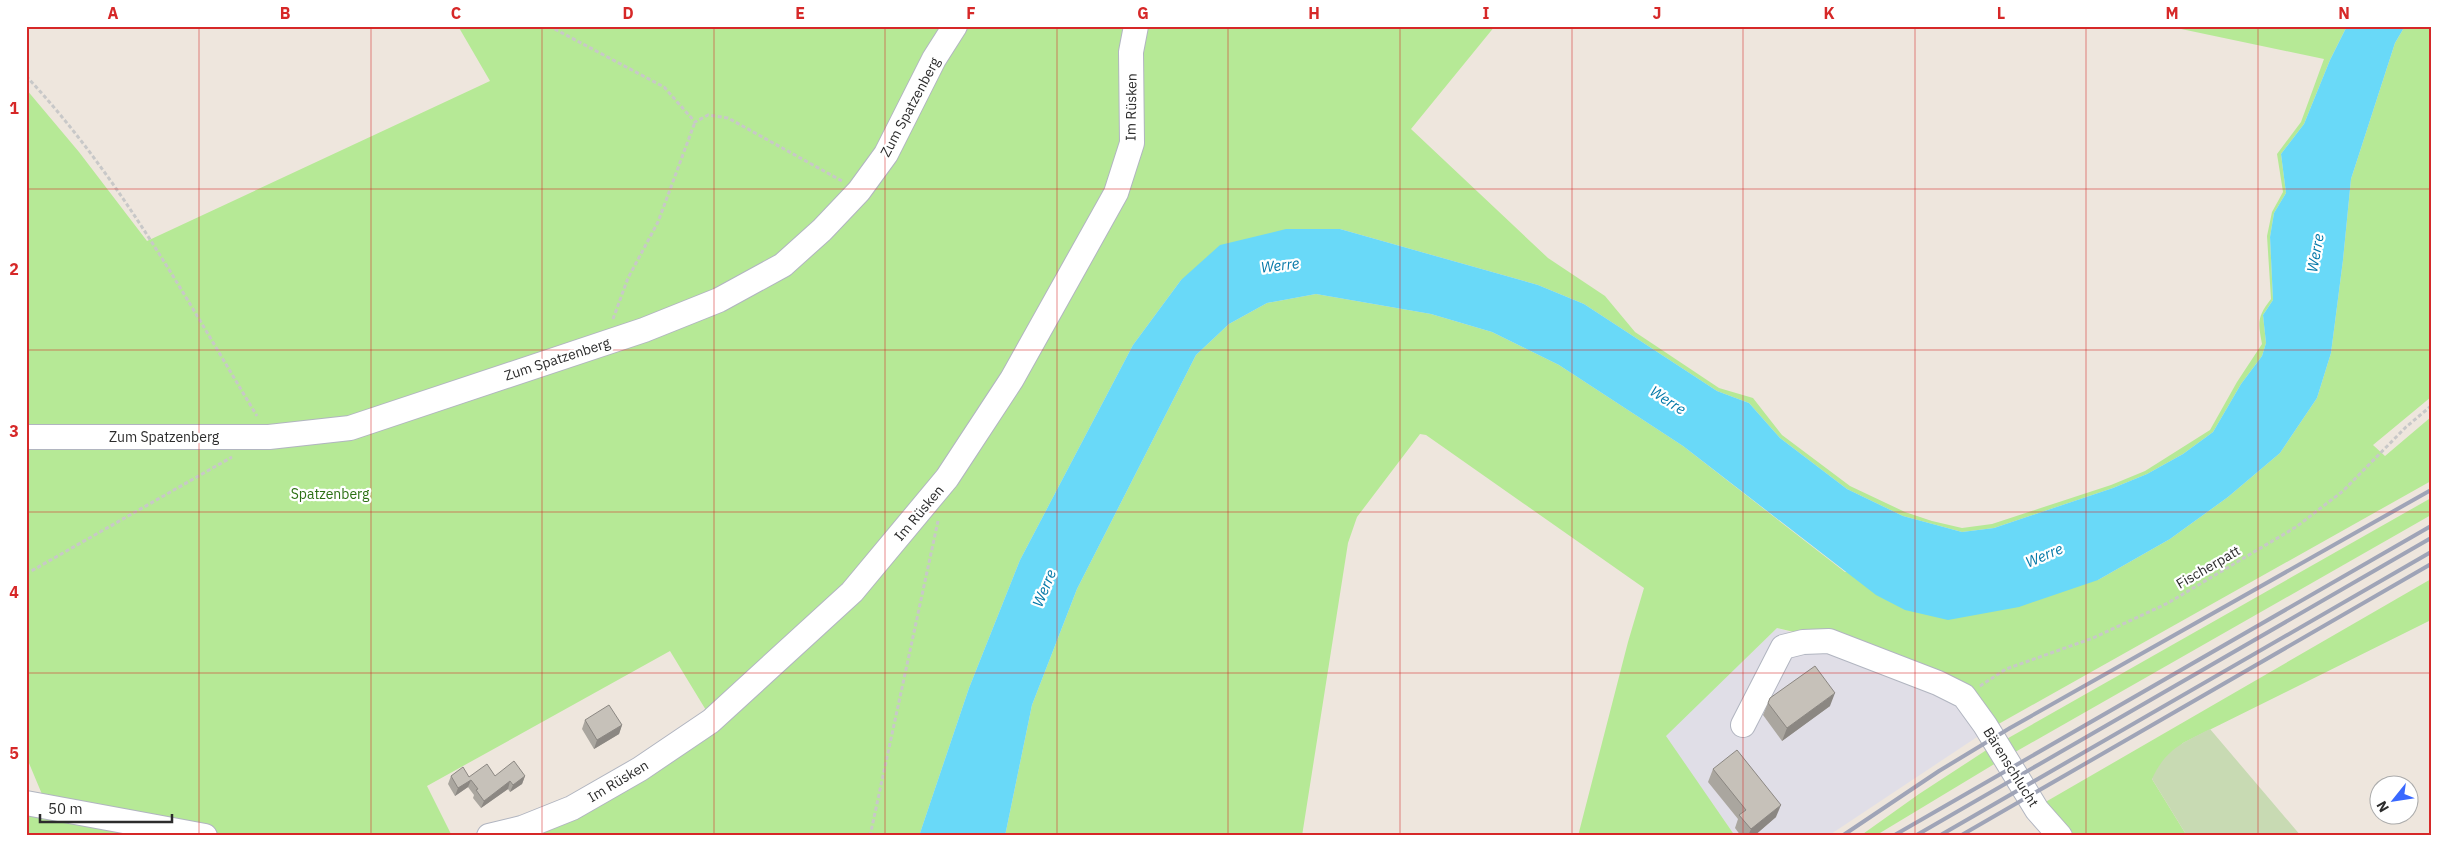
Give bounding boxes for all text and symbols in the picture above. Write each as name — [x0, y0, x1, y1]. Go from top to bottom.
text: A — [108, 3, 119, 23]
text: B — [280, 3, 291, 23]
text: C — [451, 3, 461, 23]
text: D — [622, 3, 634, 23]
text: E — [795, 3, 805, 23]
text: F — [966, 3, 976, 23]
text: G — [1137, 3, 1149, 23]
text: H — [1308, 3, 1320, 23]
text: I — [1483, 3, 1490, 23]
text: J — [1653, 3, 1661, 23]
text: K — [1823, 3, 1835, 23]
text: L — [1997, 3, 2005, 23]
text: M — [2165, 3, 2179, 23]
text: N — [2338, 3, 2350, 23]
street label: Zum Spatzenberg — [876, 54, 944, 160]
street label: Im Rüsken — [1121, 73, 1141, 141]
text: 1 — [9, 98, 19, 118]
water label: Werre — [2302, 232, 2328, 274]
water label: Werre — [1260, 253, 1301, 277]
text: 2 — [9, 259, 19, 279]
street label: Zum Spatzenberg — [502, 333, 613, 385]
water label: Werre — [1647, 381, 1690, 419]
text: 3 — [9, 421, 19, 441]
street label: Zum Spatzenberg — [109, 428, 220, 446]
street label: Im Rüsken — [890, 481, 948, 545]
park label: Spatzenberg — [291, 485, 370, 503]
water label: Werre — [2022, 539, 2066, 571]
street label: Fischerpatt — [2173, 541, 2243, 593]
water label: Werre — [1028, 566, 1060, 610]
text: 4 — [9, 582, 19, 602]
street label: Bärenschlucht — [1979, 724, 2043, 810]
text: 5 — [9, 743, 19, 763]
street label: Im Rüsken — [584, 756, 652, 806]
north arrow — [2370, 774, 2420, 824]
scale bar — [40, 792, 172, 824]
text: N — [2372, 798, 2393, 815]
text: 50 m — [48, 799, 83, 818]

